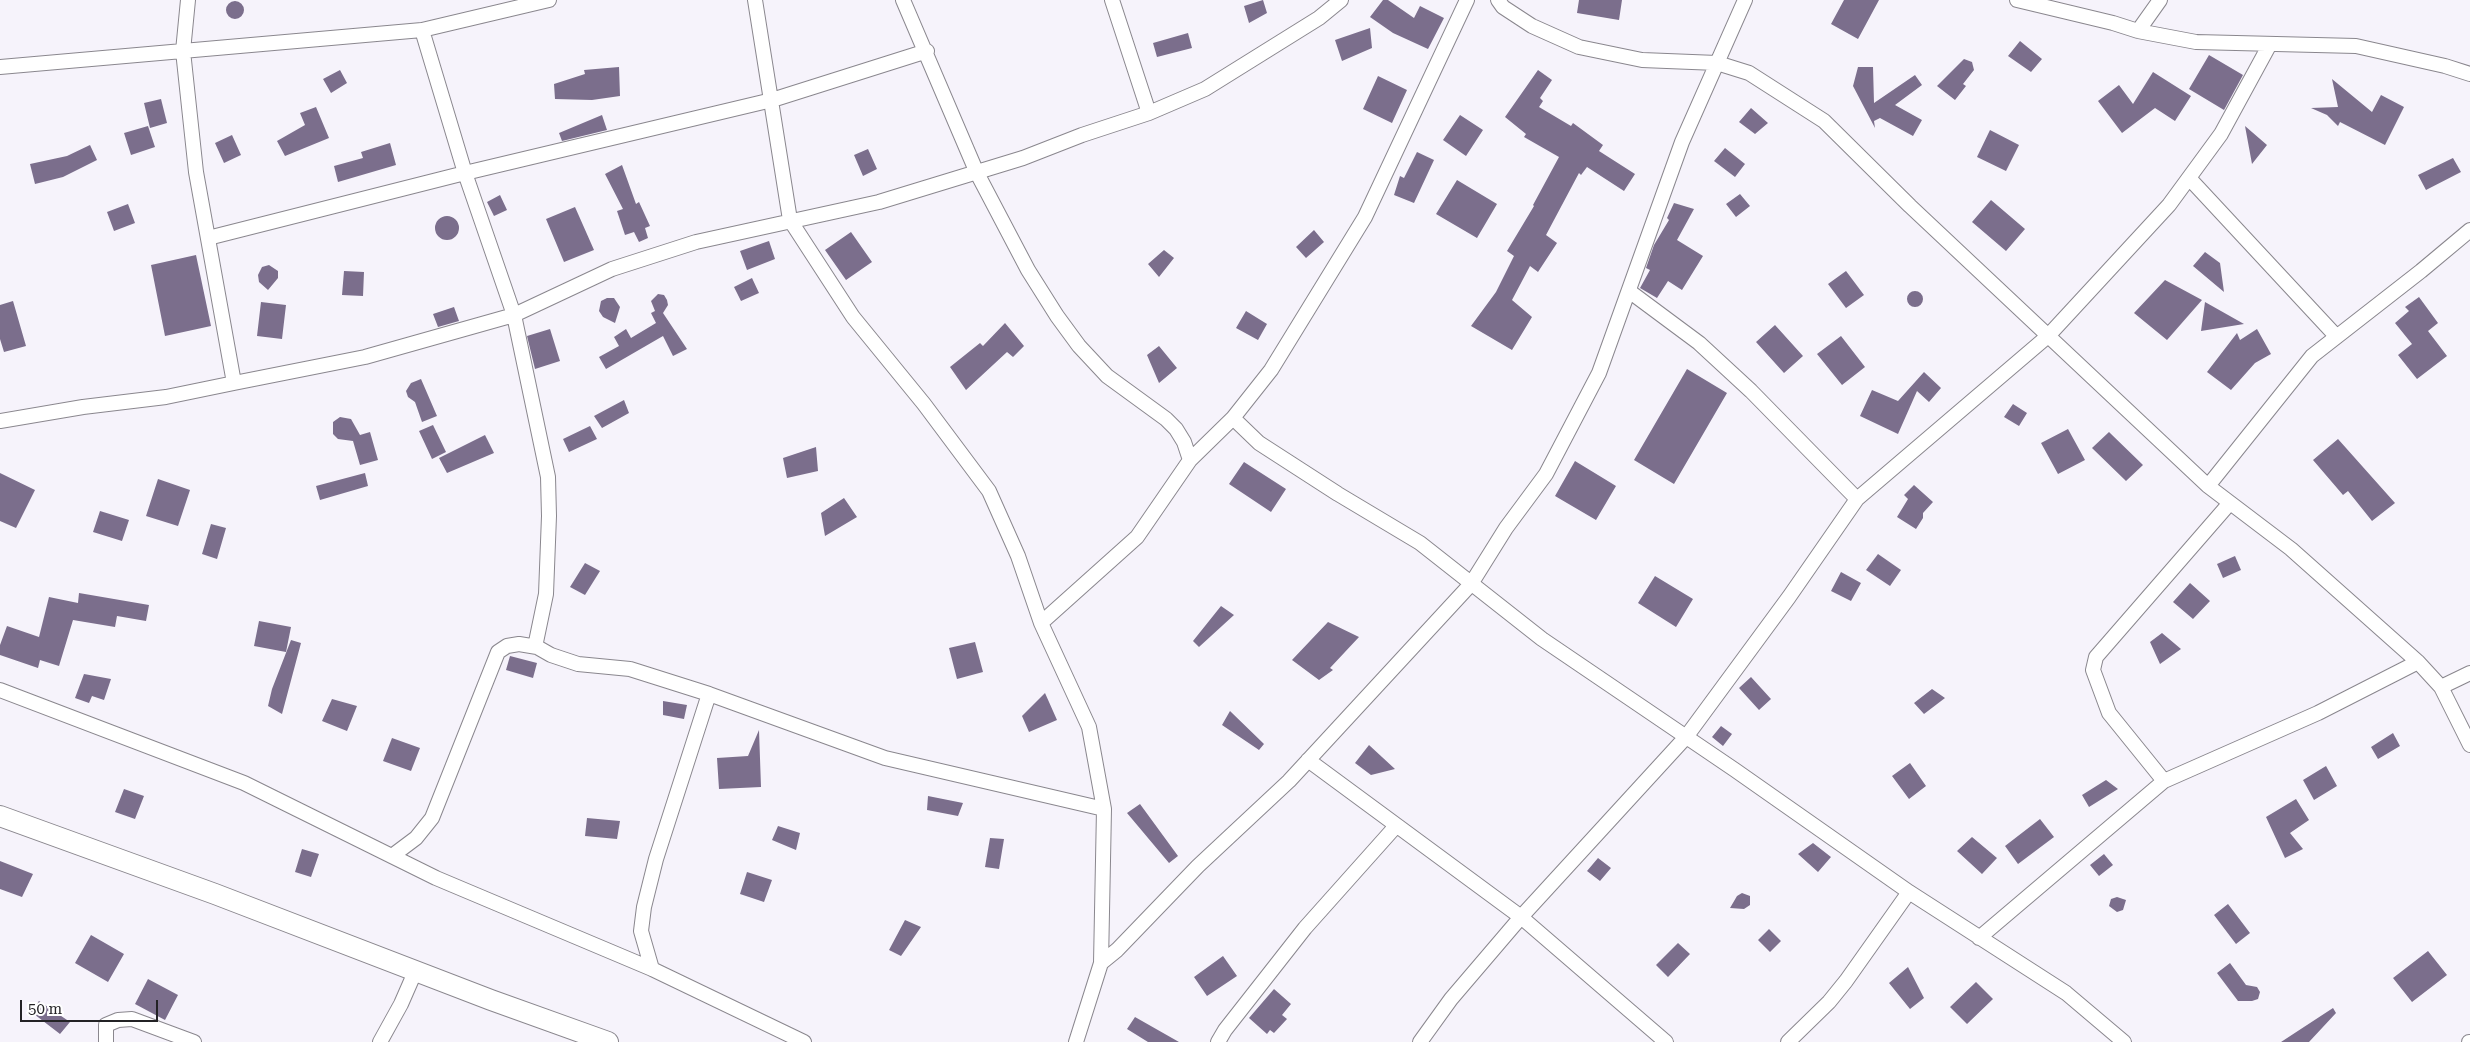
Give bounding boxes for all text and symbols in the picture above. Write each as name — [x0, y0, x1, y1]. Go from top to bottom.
scale bar — [22, 990, 160, 1022]
text: 50 m — [28, 1000, 62, 1018]

